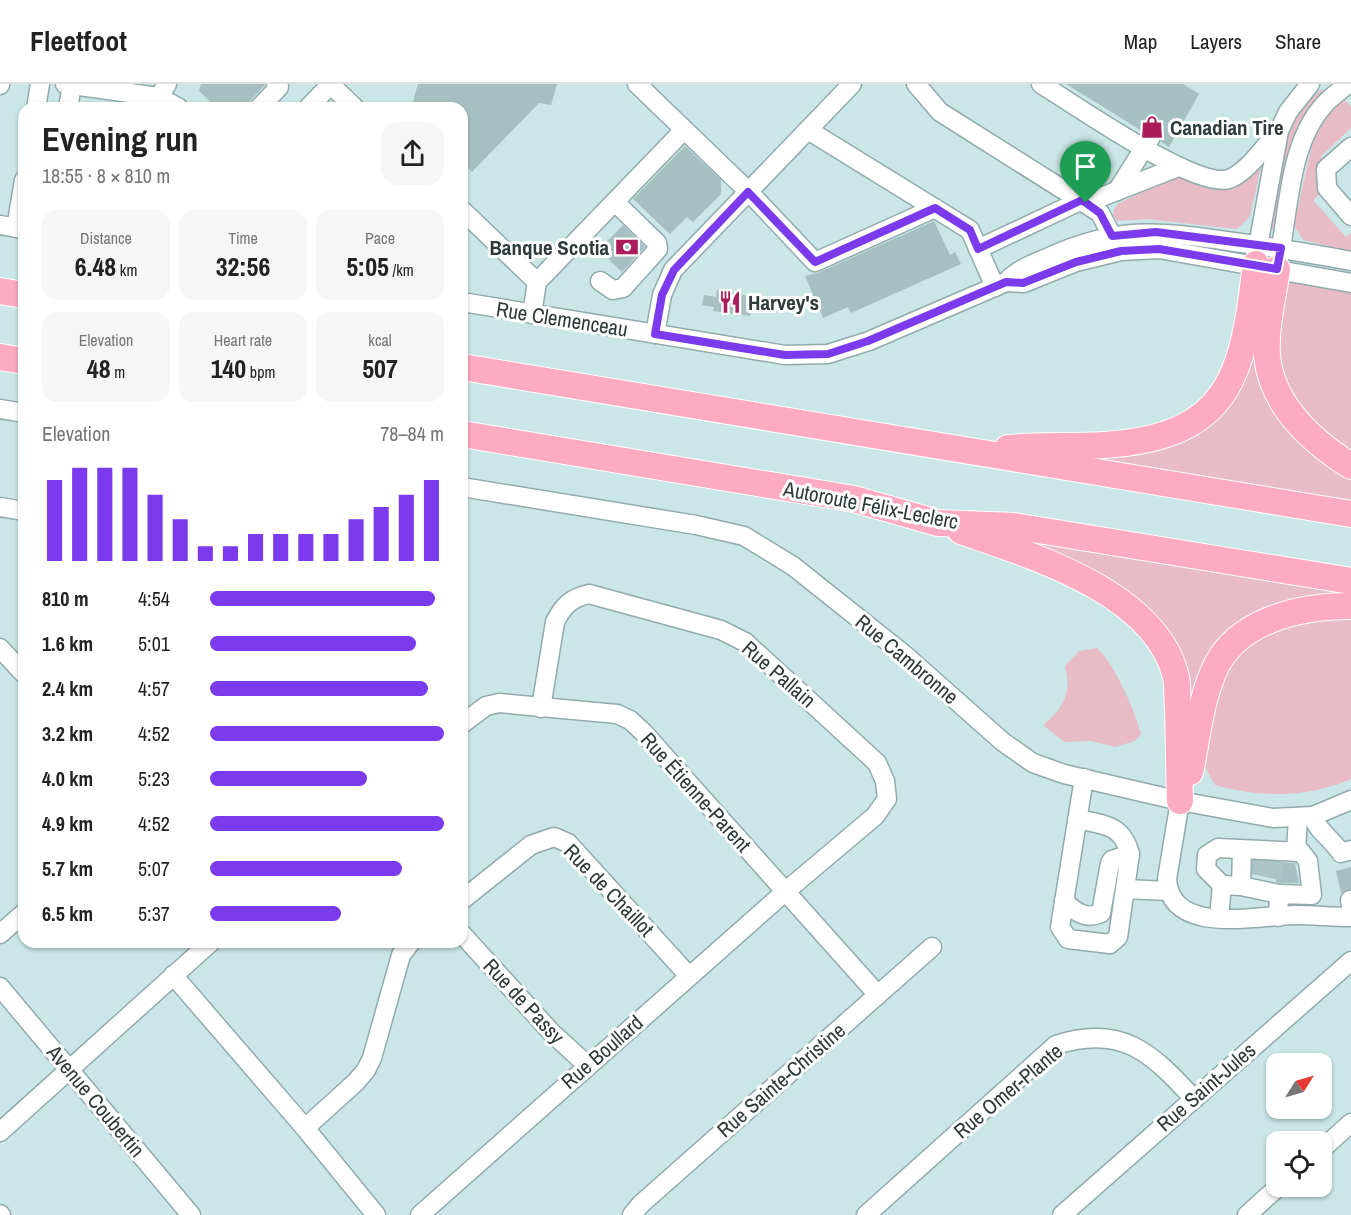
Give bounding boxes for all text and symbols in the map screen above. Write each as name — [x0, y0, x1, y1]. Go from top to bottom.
text: Fleetfoot — [30, 22, 127, 60]
text: Map — [1124, 27, 1157, 56]
text: Layers — [1190, 27, 1242, 56]
text: Share — [1275, 27, 1321, 56]
place label: Canadian Tire — [1170, 113, 1284, 142]
shop icon: Canadian Tire — [1139, 114, 1165, 140]
text: Evening run — [42, 117, 198, 161]
button: share — [381, 122, 444, 185]
pin — [1060, 141, 1111, 203]
icon: arrive — [1069, 150, 1102, 183]
text: 18:55 · 8 × 810 m — [42, 162, 170, 189]
text: Distance — [80, 227, 132, 249]
text: Time — [228, 227, 258, 249]
text: Pace — [365, 227, 395, 249]
place label: Banque Scotia — [489, 233, 609, 262]
bank icon: Banque Scotia — [614, 234, 640, 260]
text: 6.48 — [75, 249, 116, 284]
text: 32:56 — [216, 249, 270, 284]
text: 5:05 — [346, 249, 389, 284]
text: km — [116, 259, 137, 281]
text: /km — [389, 259, 414, 281]
place label: Harvey's — [748, 288, 819, 317]
restaurant icon: Harvey's — [717, 289, 743, 315]
street label: Rue Clemenceau — [494, 294, 630, 344]
text: Elevation — [79, 329, 133, 351]
text: Heart rate — [214, 329, 272, 351]
text: kcal — [368, 329, 392, 351]
text: 48 — [87, 351, 111, 386]
text: 140 — [211, 351, 246, 386]
text: 507 — [362, 351, 398, 386]
text: m — [111, 361, 125, 383]
text: bpm — [246, 361, 275, 383]
text: Elevation — [42, 420, 110, 447]
text: 78–84 m — [380, 420, 444, 447]
street label: Autoroute Félix-Leclerc — [780, 474, 961, 536]
text: 810 m — [42, 585, 89, 612]
text: 4:54 — [138, 585, 170, 612]
street label: Rue Cambronne — [849, 607, 965, 711]
text: 1.6 km — [42, 630, 93, 657]
text: 5:01 — [138, 630, 170, 657]
street label: Rue Pallain — [736, 634, 822, 714]
text: 2.4 km — [42, 675, 93, 702]
text: 4:57 — [138, 675, 170, 702]
text: 3.2 km — [42, 720, 93, 747]
text: 4:52 — [138, 720, 170, 747]
street label: Rue Étienne-Parent — [634, 726, 758, 858]
text: 4.0 km — [42, 765, 93, 792]
text: 5:23 — [138, 765, 170, 792]
text: 4.9 km — [42, 810, 93, 837]
text: 4:52 — [138, 810, 170, 837]
street label: Rue de Chaillot — [557, 837, 661, 943]
text: 5.7 km — [42, 855, 93, 882]
text: 5:07 — [138, 855, 170, 882]
text: 6.5 km — [42, 900, 93, 927]
text: 5:37 — [138, 900, 170, 927]
street label: Rue de Passy — [477, 952, 571, 1050]
street label: Rue Boullard — [555, 1008, 649, 1096]
street label: Rue Sainte-Christine — [710, 1016, 852, 1144]
street label: Rue Saint-Jules — [1150, 1036, 1262, 1138]
street label: Rue Omer-Plante — [947, 1037, 1069, 1145]
street label: Avenue Coubertin — [40, 1038, 152, 1163]
north arrow — [1266, 1053, 1332, 1119]
map controls — [1266, 1053, 1332, 1197]
button: locate — [1266, 1131, 1332, 1197]

